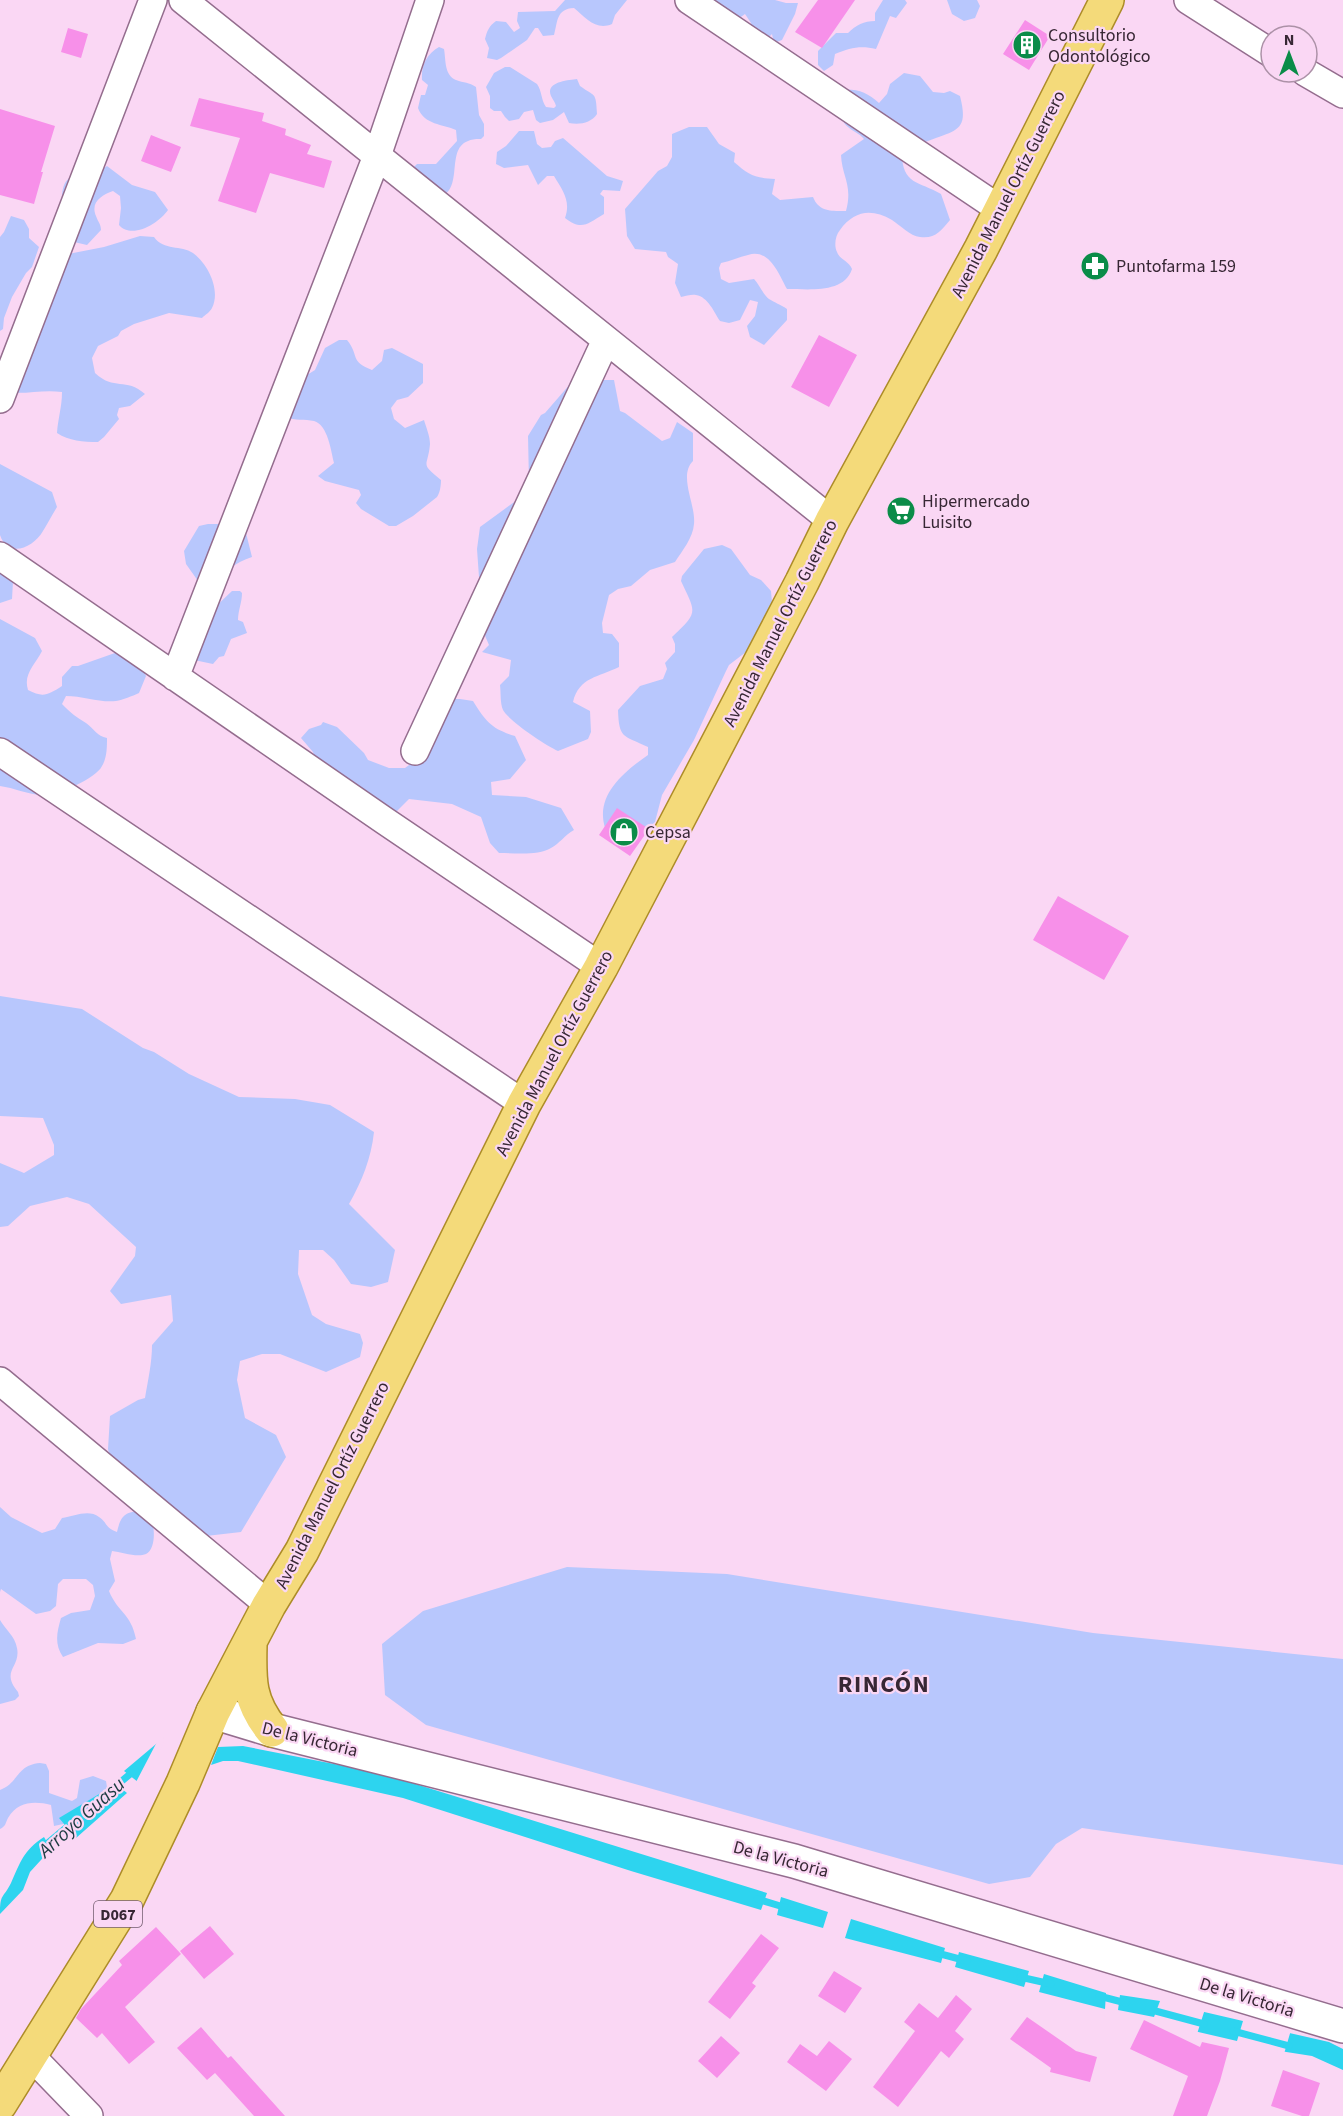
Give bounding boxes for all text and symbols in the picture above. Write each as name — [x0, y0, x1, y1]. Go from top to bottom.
place label: Consultorio Odontológico — [1048, 23, 1151, 69]
north arrow — [1259, 24, 1319, 84]
building icon: Consultorio Odontológico — [1011, 29, 1043, 61]
text: N — [1284, 29, 1294, 51]
street label: Avenida Manuel Ortíz Guerrero — [945, 86, 1072, 302]
pharmacy icon: Puntofarma 159 — [1079, 250, 1111, 282]
place label: Puntofarma 159 — [1116, 254, 1236, 279]
place label: Hipermercado Luisito — [922, 489, 1030, 535]
supermarket icon: Hipermercado Luisito — [885, 495, 917, 527]
street label: Avenida Manuel Ortíz Guerrero — [717, 515, 844, 731]
shop icon: Cepsa — [608, 816, 640, 848]
place label: Cepsa — [645, 820, 691, 845]
street label: Avenida Manuel Ortíz Guerrero — [490, 946, 619, 1160]
street label: Avenida Manuel Ortíz Guerrero — [269, 1377, 396, 1593]
district label: RINCÓN — [838, 1667, 930, 1702]
street label: De la Victoria — [259, 1716, 360, 1763]
water label: Arroyo Guasu — [31, 1771, 131, 1866]
street label: De la Victoria — [730, 1835, 831, 1884]
road number: D067 — [94, 1901, 142, 1927]
street label: De la Victoria — [1196, 1971, 1297, 2024]

